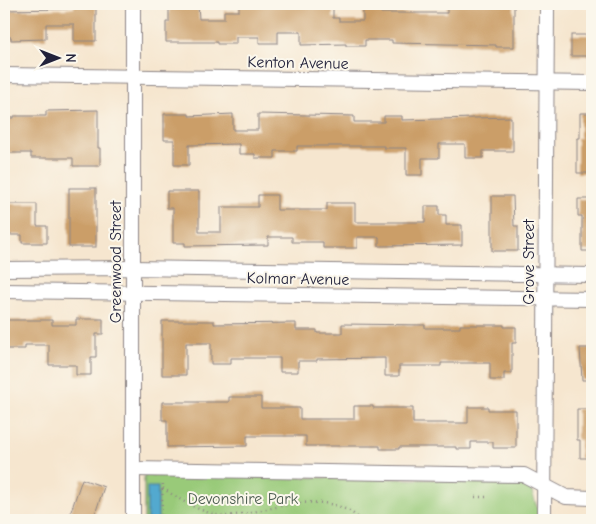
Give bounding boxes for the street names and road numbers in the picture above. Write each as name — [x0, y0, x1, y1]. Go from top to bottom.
street label: Kenton Avenue — [247, 53, 349, 73]
street label: Greenwood Street — [107, 200, 125, 323]
street label: Grove Street — [520, 219, 538, 305]
street label: Kolmar Avenue — [246, 269, 350, 289]

